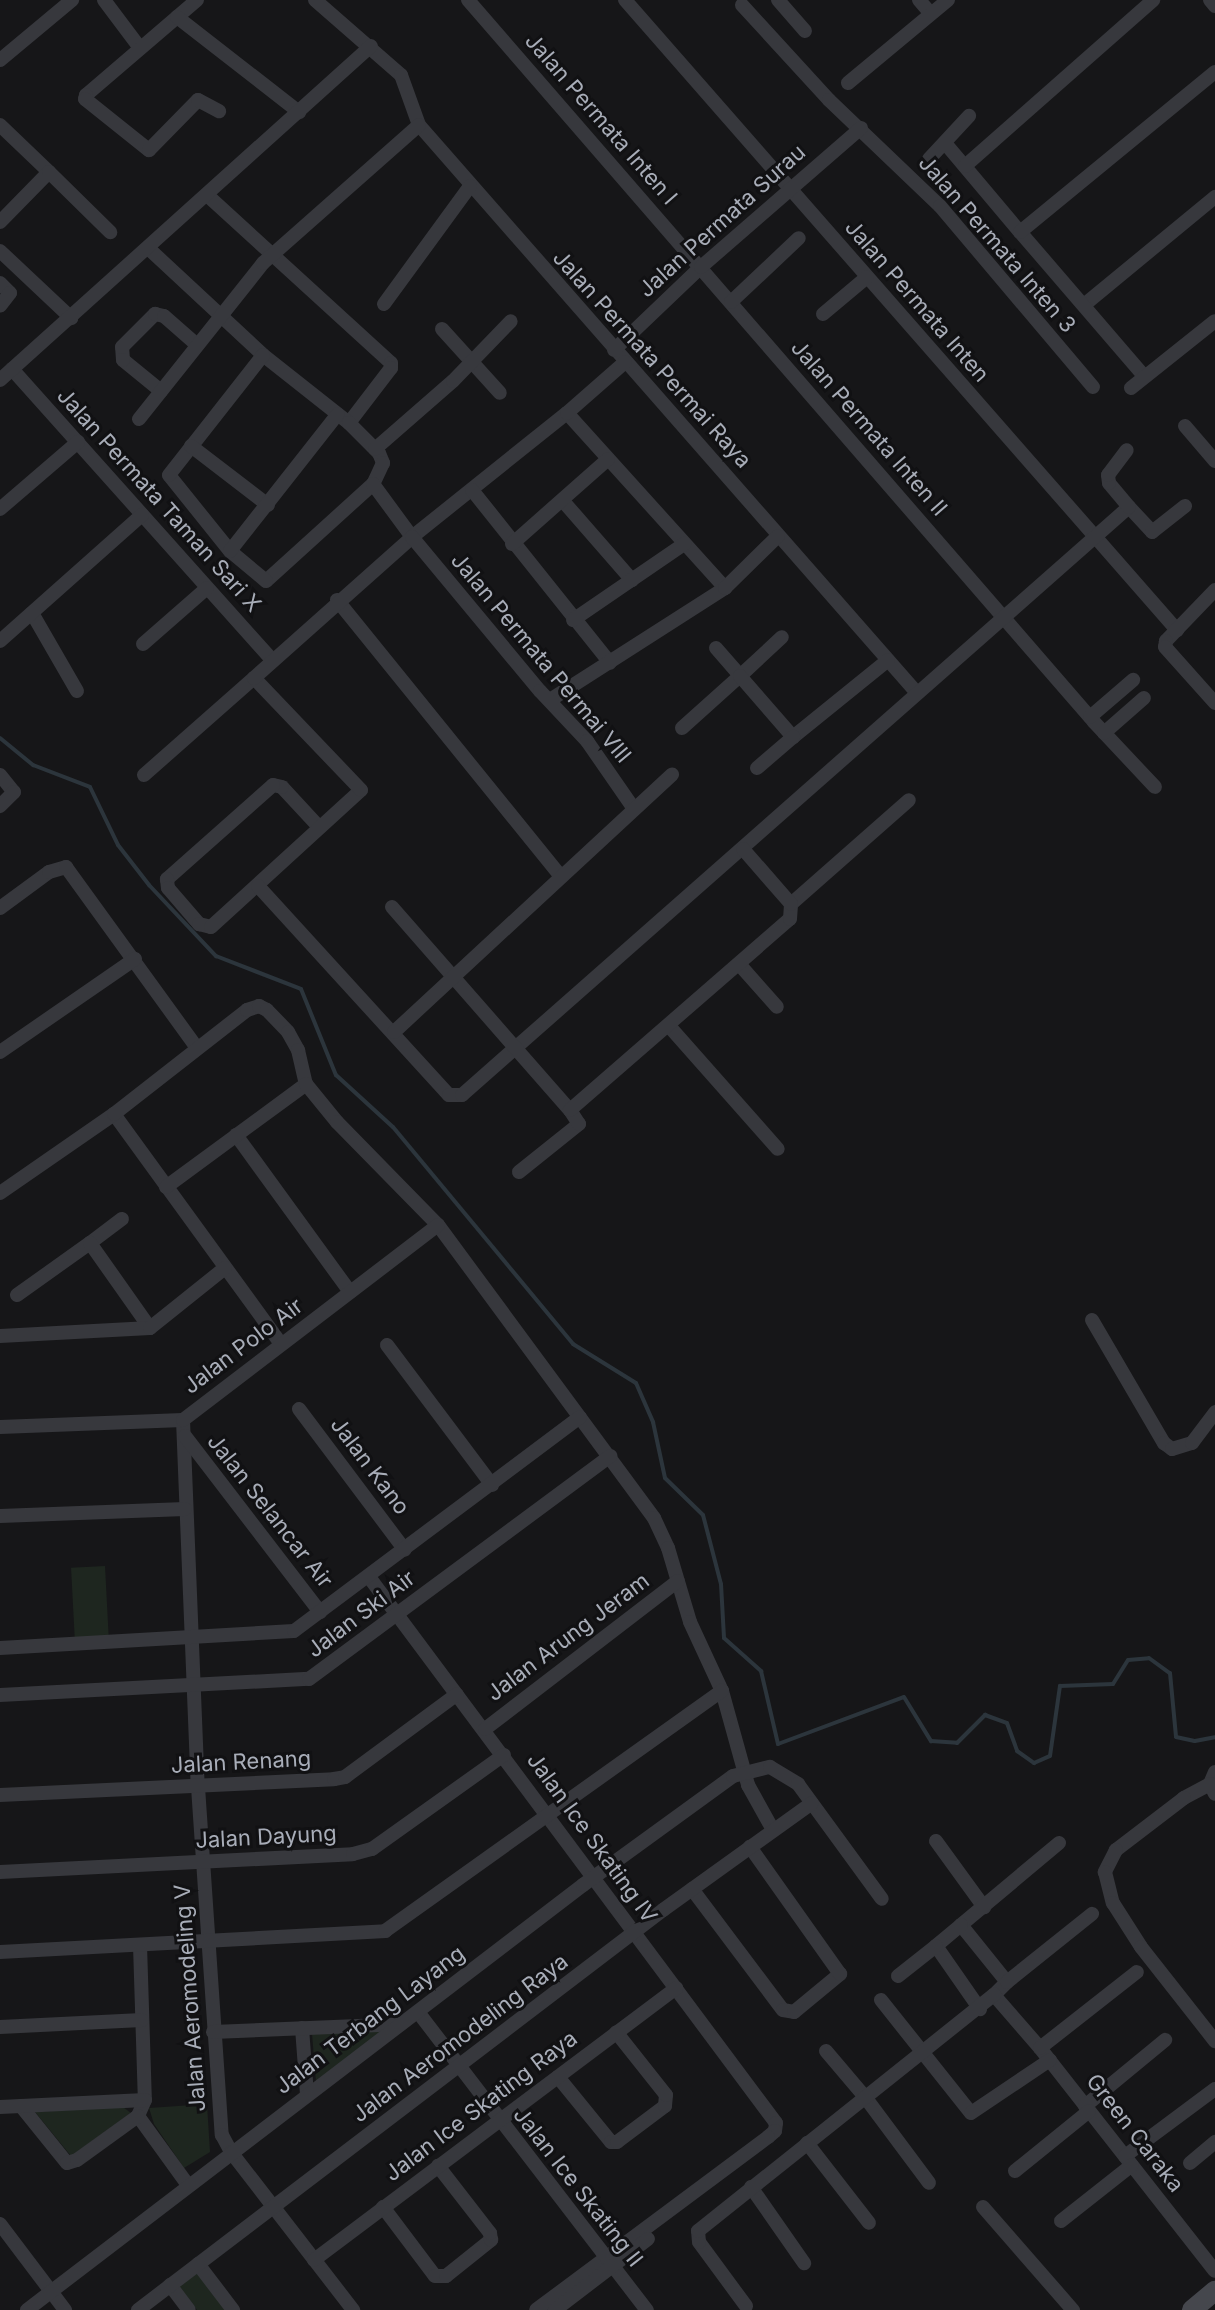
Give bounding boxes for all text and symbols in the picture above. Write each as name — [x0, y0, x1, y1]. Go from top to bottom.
street label: Jalan Permata Inten I — [519, 28, 683, 210]
street label: Jalan Permata Surau — [633, 139, 811, 303]
street label: Jalan Permata Inten 3 — [913, 150, 1081, 338]
street label: Jalan Permata Inten — [839, 214, 995, 388]
street label: Jalan Permata Permai Raya — [547, 245, 757, 473]
street label: Jalan Permata Inten II — [785, 335, 953, 521]
street label: Jalan Permata Taman Sari X — [51, 383, 267, 617]
street label: Jalan Permata Permai VIII — [445, 548, 637, 768]
street label: Jalan Polo Air — [178, 1293, 308, 1399]
street label: Jalan Kano — [325, 1412, 415, 1520]
street label: Jalan Selancar Air — [202, 1429, 338, 1593]
street label: Jalan Ski Air — [302, 1565, 420, 1663]
street label: Jalan Arung Jeram — [482, 1567, 654, 1707]
street label: Jalan Renang — [170, 1745, 312, 1779]
street label: Jalan Ice Skating IV — [521, 1748, 663, 1928]
street label: Jalan Dayung — [195, 1820, 337, 1854]
street label: Jalan Aeromodeling V — [169, 1883, 211, 2113]
street label: Jalan Terbang Layang — [270, 1940, 470, 2100]
street label: Jalan Aeromodeling Raya — [347, 1948, 573, 2128]
street label: Jalan Ice Skating Raya — [380, 2025, 582, 2187]
street label: Green Caraka — [1081, 2069, 1189, 2197]
street label: Jalan Ice Skating II — [508, 2102, 648, 2272]

